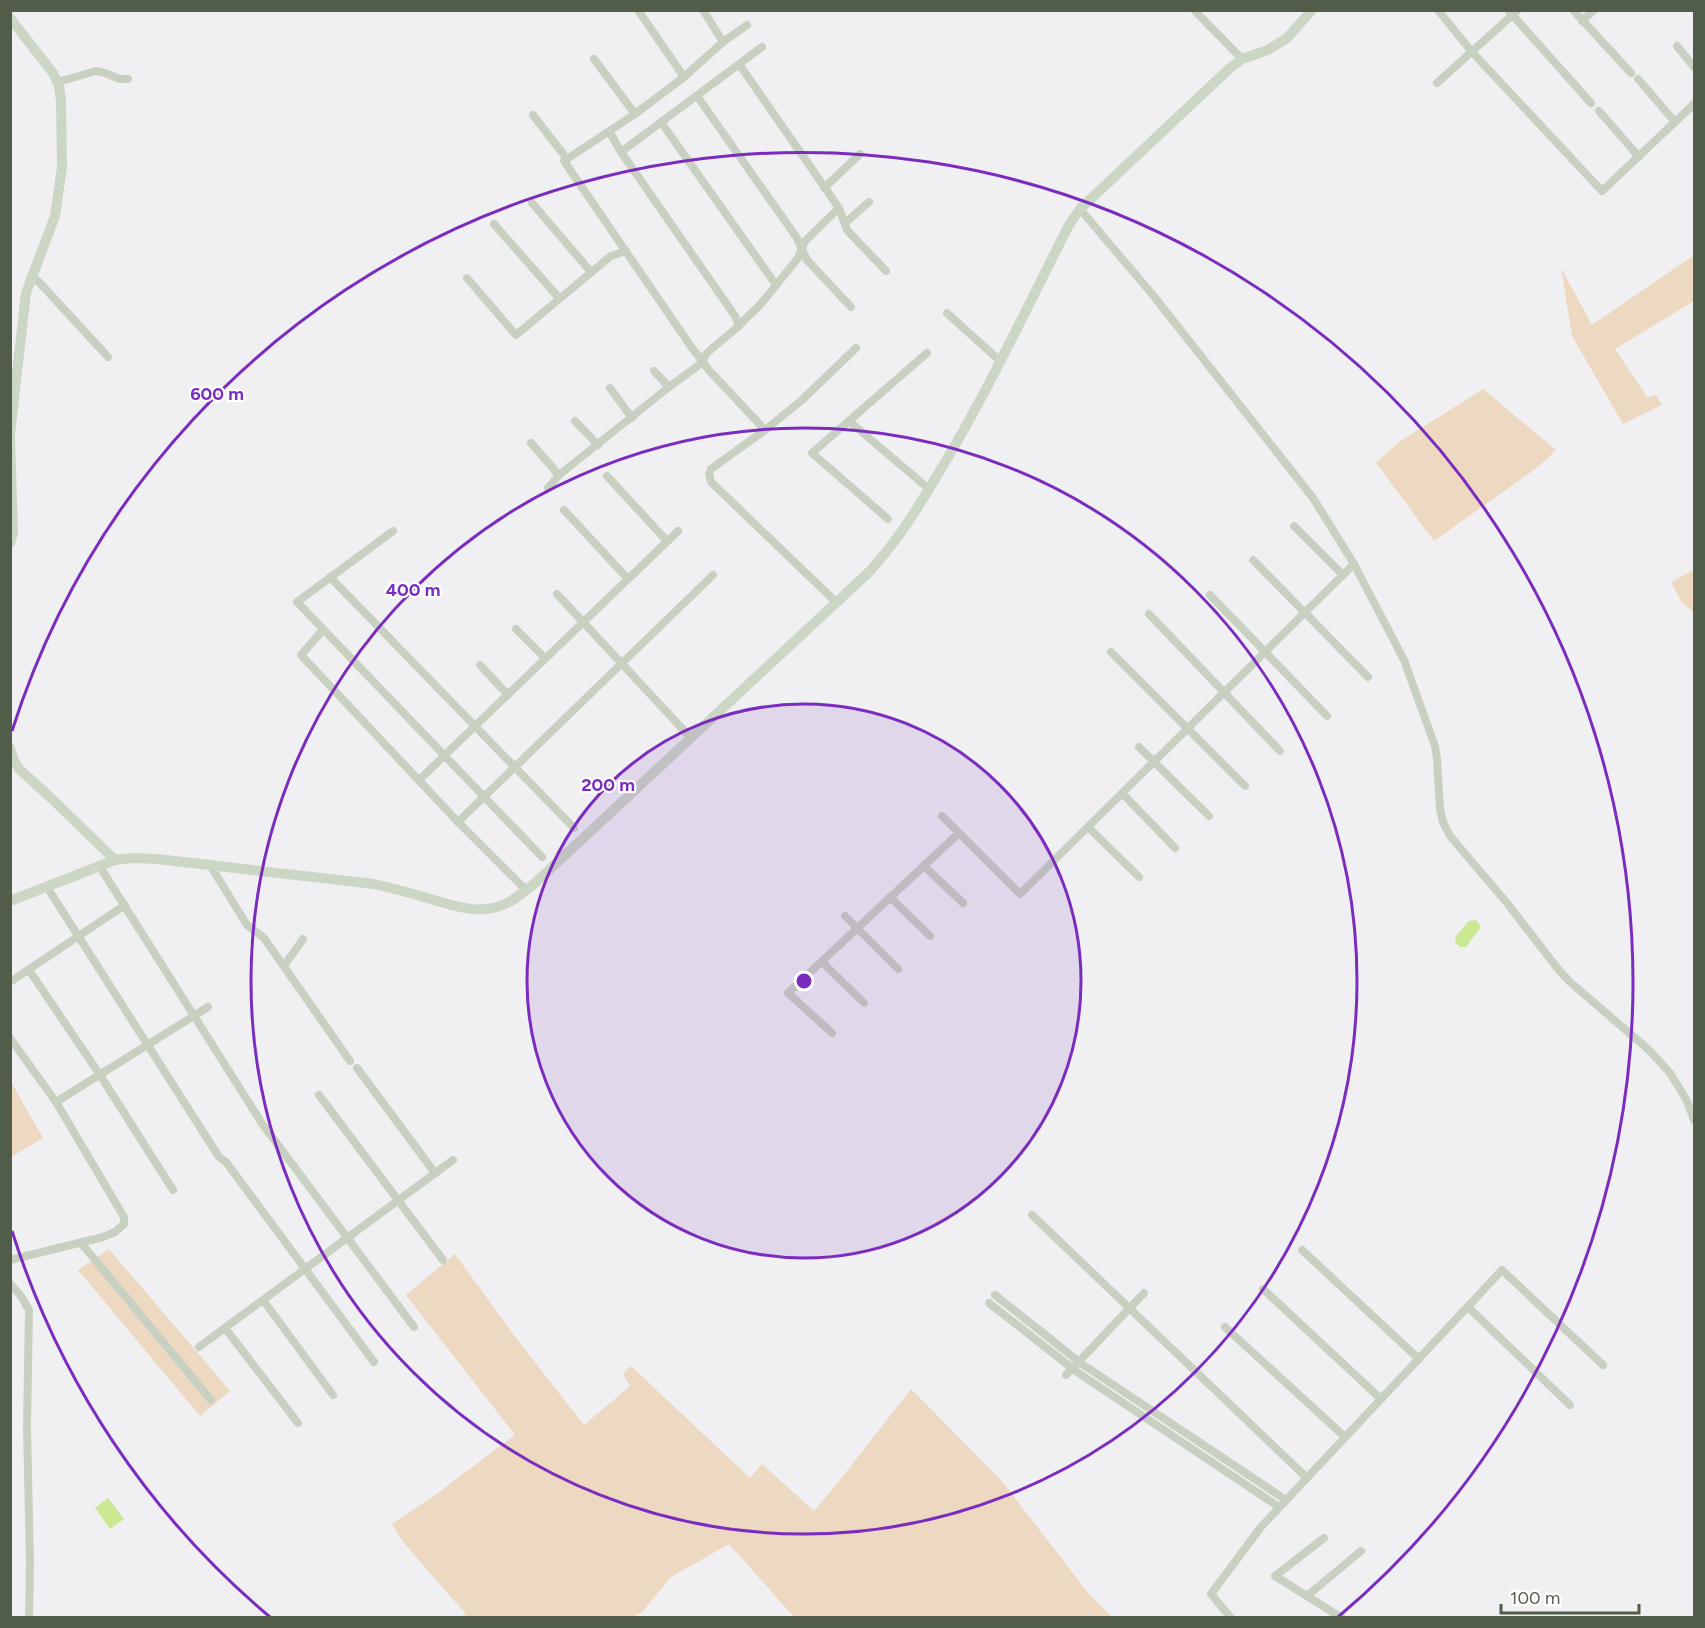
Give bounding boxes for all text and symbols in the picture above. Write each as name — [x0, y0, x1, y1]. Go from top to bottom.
text: 600 m — [190, 383, 244, 405]
text: 400 m — [386, 579, 440, 601]
text: 200 m — [581, 774, 635, 796]
centre of rings — [794, 971, 814, 991]
scale bar — [1501, 1577, 1639, 1615]
text: 100 m — [1510, 1587, 1560, 1609]

